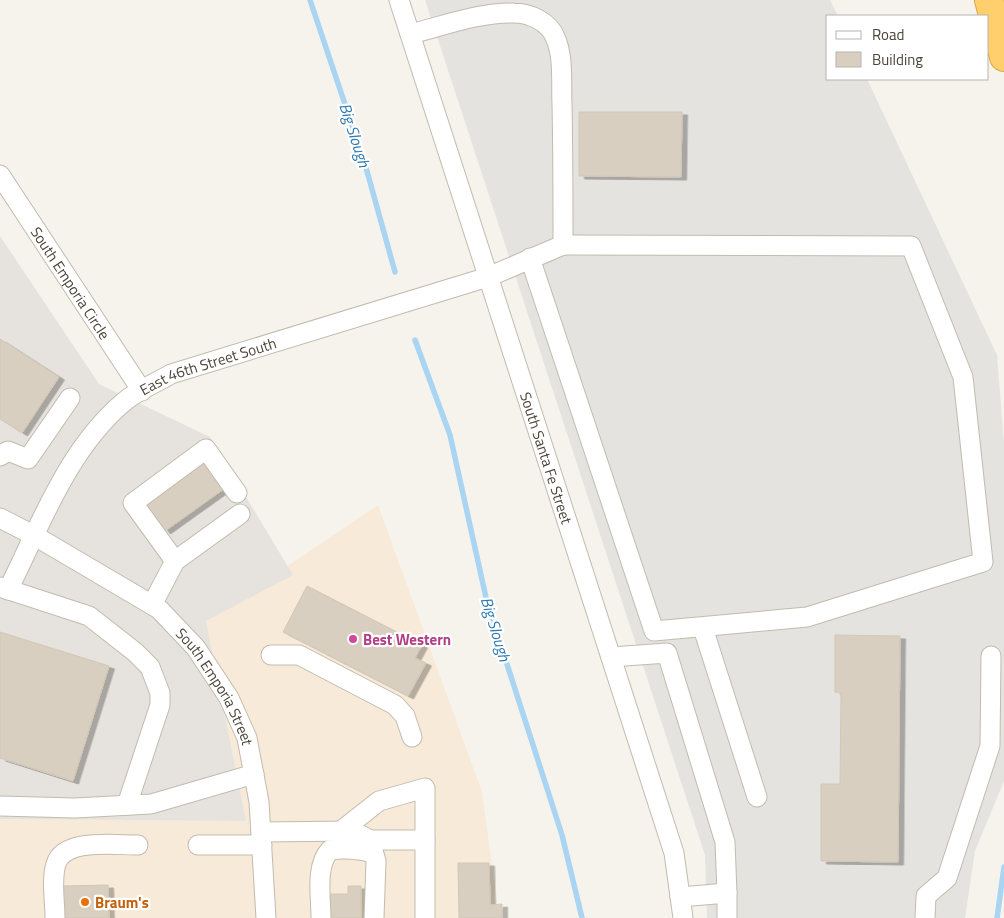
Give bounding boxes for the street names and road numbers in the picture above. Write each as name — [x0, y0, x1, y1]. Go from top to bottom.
street label: South Emporia Circle — [25, 222, 116, 344]
street label: East 46th Street South — [135, 331, 279, 401]
street label: South Santa Fe Street — [515, 389, 579, 528]
street label: South Emporia Street — [171, 622, 260, 748]

